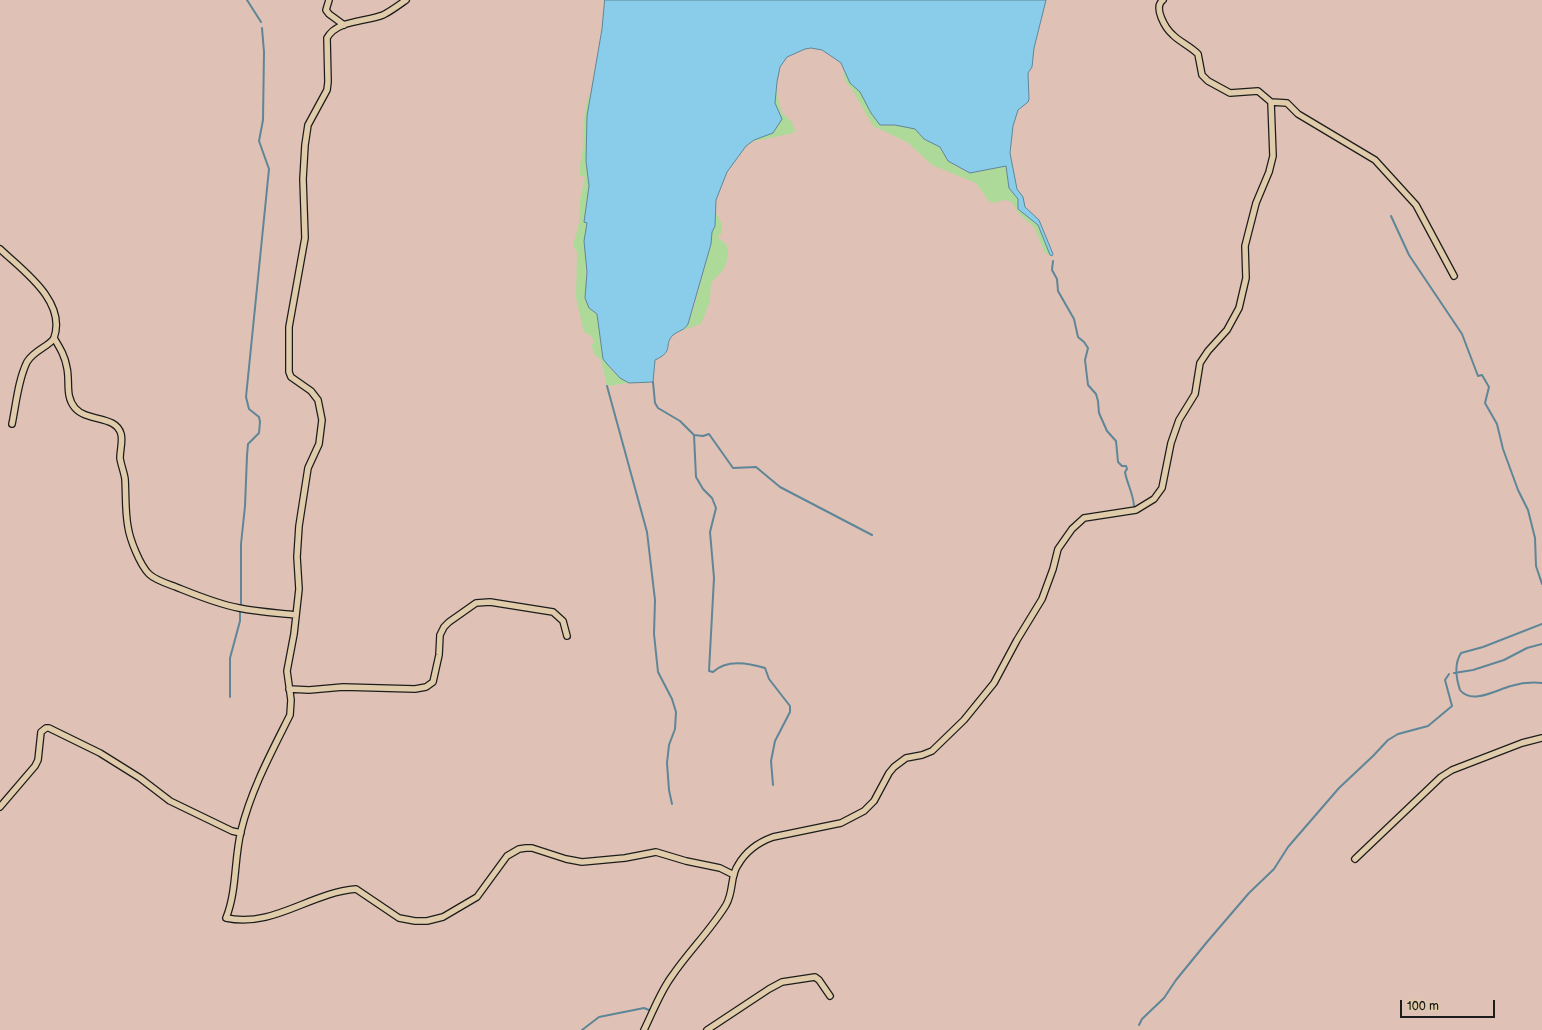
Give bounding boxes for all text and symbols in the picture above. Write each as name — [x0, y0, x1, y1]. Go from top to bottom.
scale bar — [1402, 992, 1497, 1018]
text: 100 m — [1407, 999, 1439, 1014]

